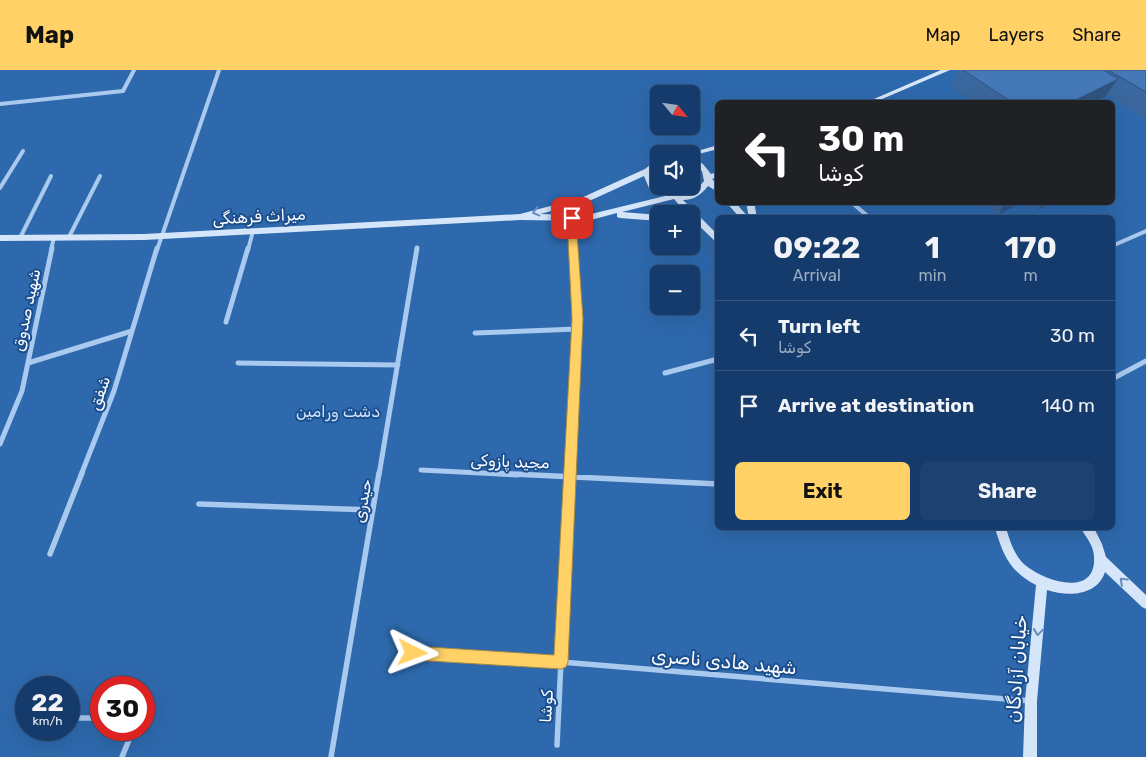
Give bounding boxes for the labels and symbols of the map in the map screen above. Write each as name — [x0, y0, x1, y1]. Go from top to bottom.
north arrow — [650, 85, 700, 135]
pin — [551, 197, 593, 239]
street label: میراث فرهنگی — [212, 205, 306, 229]
one-way arrow — [533, 207, 541, 217]
street label: شهید صدوق — [8, 267, 45, 353]
street label: شفق — [85, 373, 115, 413]
park label: دشت ورامین — [296, 402, 380, 422]
street label: مجید پازوکی — [470, 451, 550, 473]
street label: حیدری — [349, 478, 377, 525]
one-way arrow — [1120, 578, 1129, 587]
street label: خیابان آزادگان — [1001, 614, 1032, 724]
position arrow — [386, 626, 438, 678]
one-way arrow — [1032, 628, 1043, 636]
street label: شهید هادی ناصری — [650, 644, 798, 679]
speed limit sign: 30 — [90, 676, 155, 741]
street label: کوشا — [536, 688, 558, 723]

